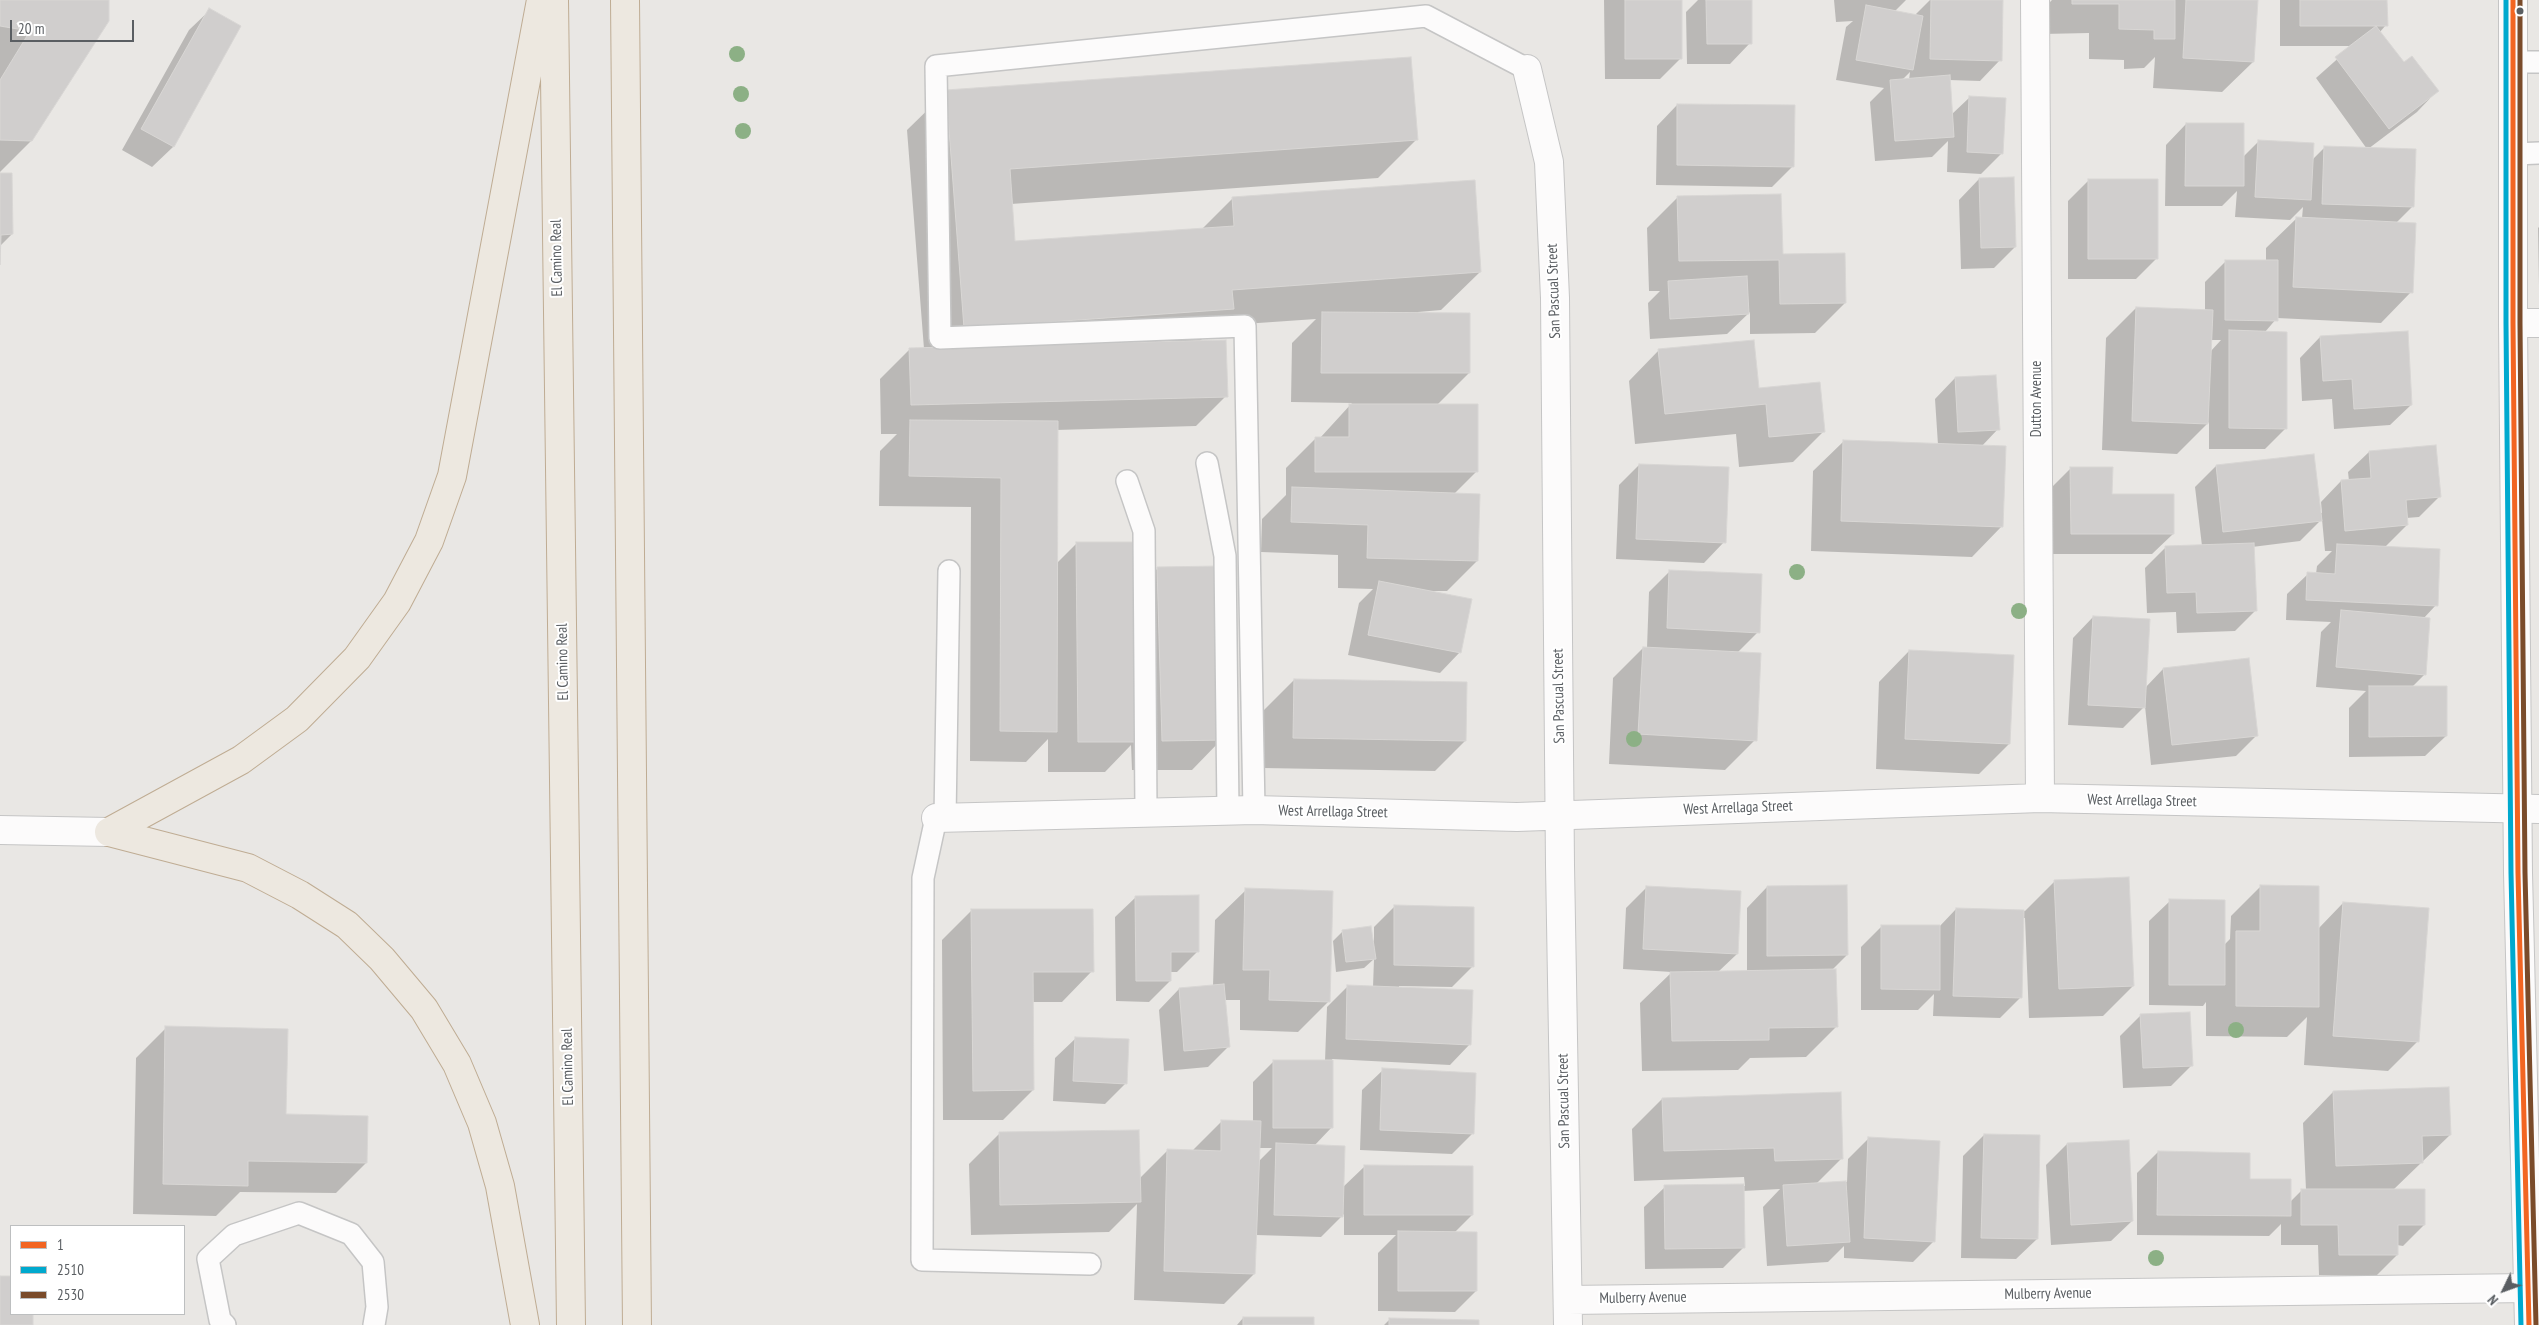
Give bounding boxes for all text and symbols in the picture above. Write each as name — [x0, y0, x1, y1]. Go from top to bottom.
unlabelled marker — [2515, 6, 2525, 16]
scale bar — [12, 10, 136, 42]
text: 20 m — [18, 19, 44, 38]
street label: El Camino Real — [547, 219, 567, 297]
street label: San Pascual Street — [1543, 243, 1565, 339]
street label: Dutton Avenue — [2028, 361, 2046, 437]
street label: El Camino Real — [553, 623, 573, 701]
street label: San Pascual Street — [1549, 648, 1569, 744]
street label: West Arrellaga Street — [2087, 791, 2197, 811]
street label: West Arrellaga Street — [1683, 797, 1793, 819]
street label: West Arrellaga Street — [1278, 802, 1388, 822]
street label: El Camino Real — [558, 1028, 578, 1106]
street label: San Pascual Street — [1554, 1053, 1574, 1149]
legend — [10, 1225, 185, 1315]
text: 1 — [57, 1235, 64, 1254]
text: 2510 — [57, 1260, 84, 1279]
north arrow — [2479, 1265, 2529, 1315]
street label: Mulberry Avenue — [2004, 1284, 2092, 1304]
text: 2530 — [57, 1285, 84, 1304]
street label: Mulberry Avenue — [1599, 1288, 1687, 1308]
text: N — [2484, 1291, 2502, 1309]

